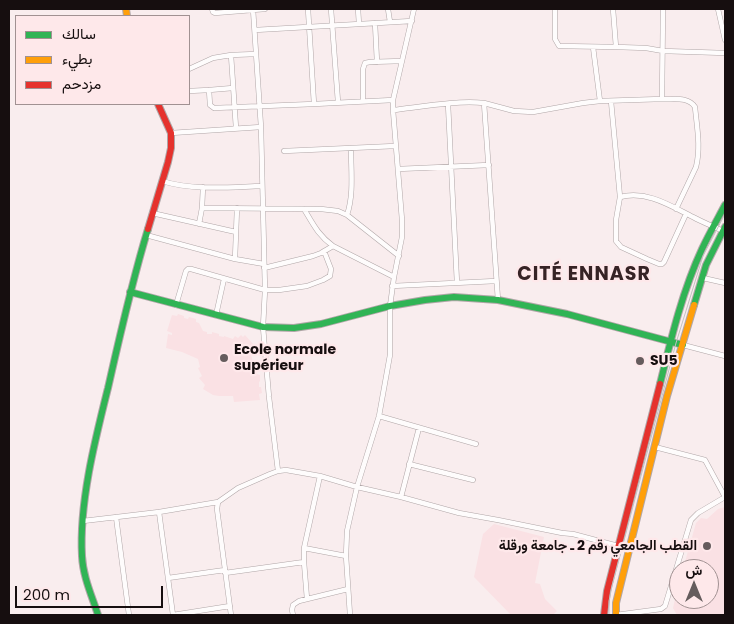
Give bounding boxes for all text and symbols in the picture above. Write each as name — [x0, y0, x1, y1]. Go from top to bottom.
legend — [15, 15, 190, 105]
text: سالك — [62, 23, 96, 44]
text: بطيء — [62, 48, 92, 69]
text: مزدحم — [62, 73, 101, 94]
district label: CITÉ ENNASR — [516, 264, 652, 286]
place label: Ecole normale supérieur — [234, 342, 336, 374]
marker: Ecole normale supérieur — [218, 352, 230, 364]
place label: SU5 — [650, 353, 678, 369]
marker: SU5 — [634, 355, 646, 367]
place label: القطب الجامعي رقم 2 ـ جامعة ورقلة — [499, 538, 697, 554]
marker: القطب الجامعي رقم 2 ـ جامعة ورقلة — [701, 540, 713, 552]
north arrow — [669, 559, 719, 609]
text: ش — [686, 560, 702, 580]
scale bar — [18, 576, 165, 608]
text: 200 m — [23, 584, 70, 605]

